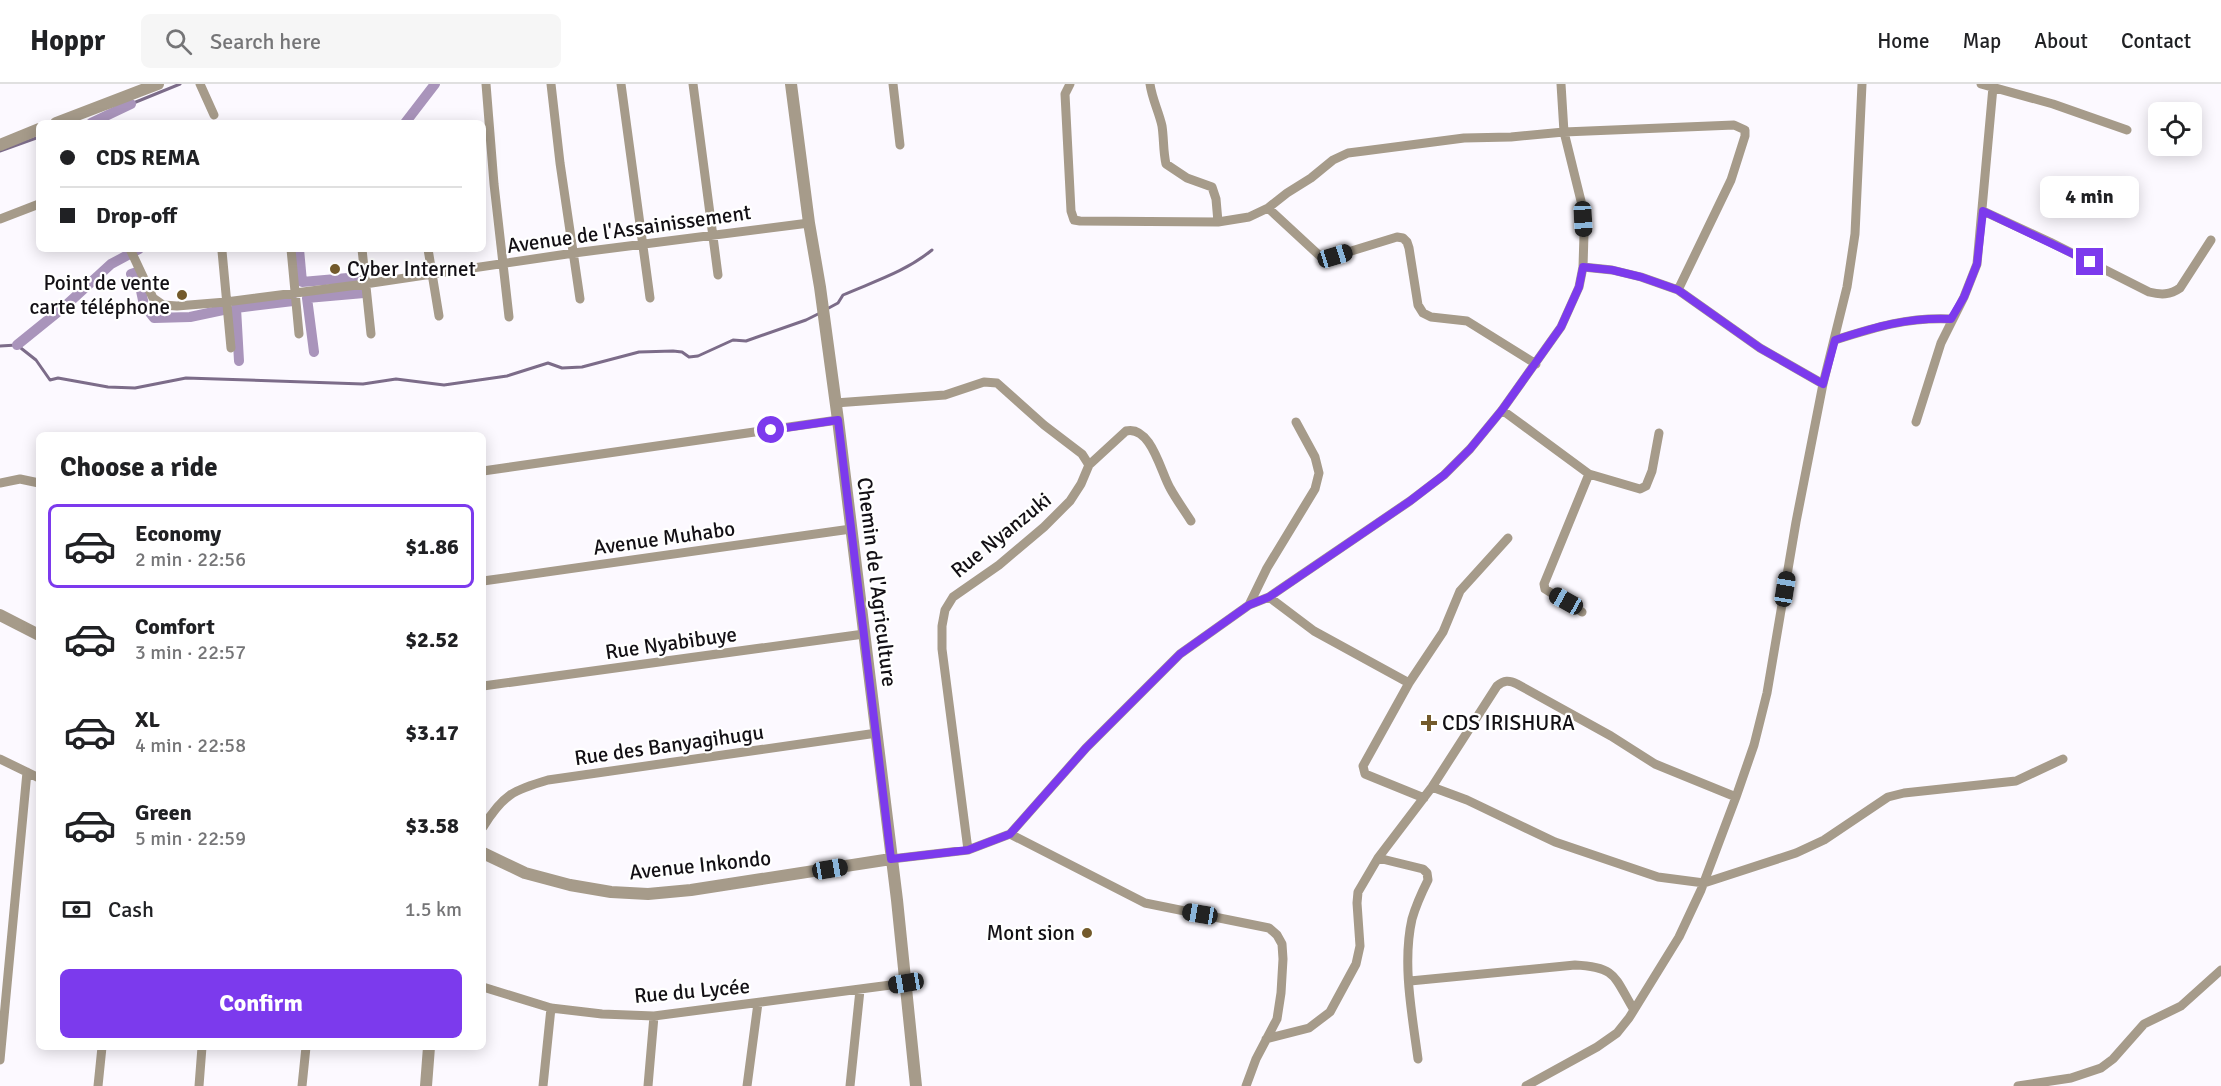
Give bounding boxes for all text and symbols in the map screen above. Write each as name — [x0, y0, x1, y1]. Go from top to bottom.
search box — [141, 14, 561, 68]
text: Hoppr — [30, 24, 105, 58]
icon: search — [162, 25, 195, 58]
text: Search here — [210, 28, 321, 55]
text: Home — [1877, 28, 1930, 54]
text: Map — [1963, 28, 2001, 54]
text: About — [2034, 28, 2088, 54]
text: Contact — [2121, 28, 2191, 54]
map controls — [2148, 102, 2202, 156]
button: locate — [2148, 102, 2202, 156]
text: CDS REMA — [96, 144, 200, 171]
callout: 4 min — [2040, 175, 2140, 217]
text: 4 min — [2065, 184, 2114, 209]
street label: Avenue de l'Assainissement — [505, 199, 753, 259]
car — [1573, 201, 1593, 237]
text: Drop-off — [96, 202, 177, 229]
car — [1315, 242, 1355, 270]
route end — [2076, 248, 2103, 275]
place label: Cyber Internet — [347, 256, 476, 282]
marker: Cyber Internet — [328, 262, 342, 276]
place label: Point de vente carte téléphone — [29, 270, 170, 320]
marker: Point de vente carte téléphone — [175, 288, 189, 302]
route start — [757, 416, 784, 443]
text: Choose a ride — [60, 451, 218, 484]
street label: Chemin de l'Agriculture — [851, 476, 903, 688]
street label: Rue Nyanzuki — [946, 487, 1056, 583]
street label: Avenue Muhabo — [591, 515, 737, 561]
icon: car — [63, 519, 117, 573]
text: Economy — [135, 520, 221, 547]
text: $1.86 — [405, 533, 459, 560]
text: 2 min · 22:56 — [135, 547, 246, 572]
car — [1773, 570, 1797, 608]
car — [1546, 584, 1586, 618]
icon: car — [63, 612, 117, 666]
text: Comfort — [135, 613, 215, 640]
street label: Rue Nyabibuye — [604, 621, 738, 665]
text: $2.52 — [405, 626, 459, 653]
text: 3 min · 22:57 — [135, 640, 246, 665]
icon: car — [63, 705, 117, 759]
text: XL — [135, 706, 160, 733]
place label: CDS IRISHURA — [1442, 710, 1575, 736]
marker: CDS IRISHURA — [1420, 714, 1438, 732]
text: $3.17 — [405, 719, 459, 746]
street label: Rue des Banyagihugu — [573, 719, 765, 771]
text: 4 min · 22:58 — [135, 733, 246, 758]
icon: car — [63, 798, 117, 852]
text: Green — [135, 799, 192, 826]
text: $3.58 — [405, 812, 459, 839]
text: 5 min · 22:59 — [135, 826, 246, 851]
street label: Avenue Inkondo — [628, 845, 772, 885]
car — [811, 857, 849, 881]
icon: cash — [60, 893, 93, 926]
text: Cash — [108, 896, 154, 923]
text: 1.5 km — [405, 897, 462, 922]
car — [1181, 902, 1219, 926]
place label: Mont sion — [986, 920, 1075, 946]
marker: Mont sion — [1080, 926, 1094, 940]
button: Confirm — [60, 969, 462, 1038]
car — [887, 971, 925, 995]
street label: Rue du Lycée — [633, 973, 751, 1009]

